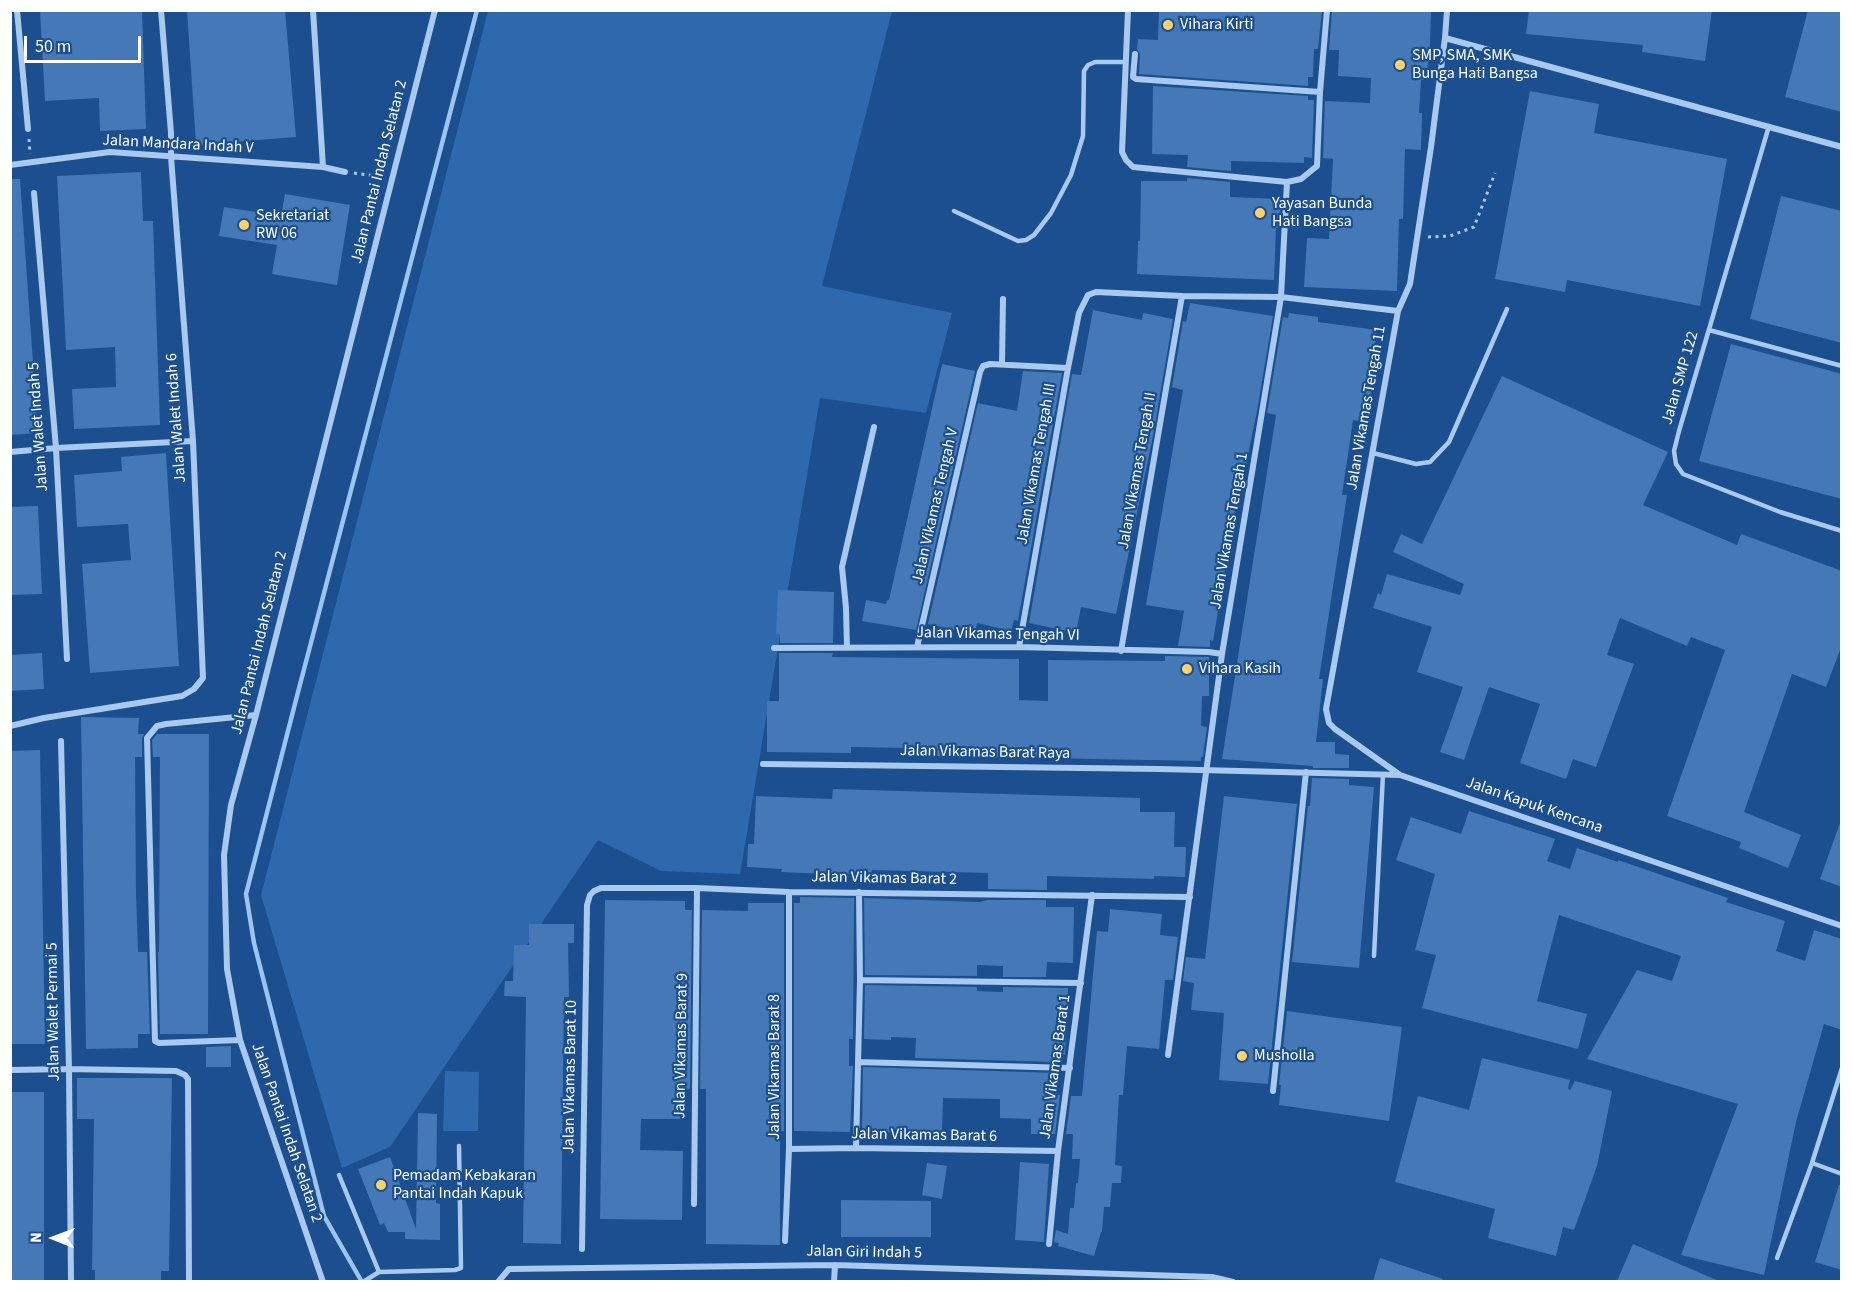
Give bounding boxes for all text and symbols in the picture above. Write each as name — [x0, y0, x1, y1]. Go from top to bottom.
place label: Vihara Kirti — [1180, 15, 1253, 35]
marker: Vihara Kirti — [1161, 18, 1175, 32]
scale bar — [27, 24, 144, 62]
text: 50 m — [35, 34, 71, 59]
place label: SMP, SMA, SMK Bunga Hati Bangsa — [1412, 46, 1538, 84]
marker: SMP, SMA, SMK Bunga Hati Bangsa — [1393, 58, 1407, 72]
street label: Jalan Pantai Indah Selatan 2 — [348, 78, 412, 266]
street label: Jalan Mandara Indah V — [102, 131, 254, 159]
place label: Yayasan Bunda Hati Bangsa — [1272, 194, 1372, 232]
place label: Sekretariat RW 06 — [256, 206, 329, 244]
marker: Yayasan Bunda Hati Bangsa — [1253, 206, 1267, 220]
marker: Sekretariat RW 06 — [237, 218, 251, 232]
street label: Jalan Vikamas Tengah 11 — [1343, 324, 1391, 492]
street label: Jalan SMP 122 — [1659, 329, 1703, 427]
street label: Jalan Walet Indah 6 — [163, 352, 191, 484]
street label: Jalan Walet Indah 5 — [25, 361, 53, 493]
street label: Jalan Vikamas Tengah III — [1013, 382, 1061, 546]
street label: Jalan Vikamas Tengah II — [1115, 391, 1161, 551]
street label: Jalan Vikamas Tengah V — [909, 426, 963, 586]
street label: Jalan Vikamas Tengah 1 — [1207, 451, 1253, 611]
street label: Jalan Pantai Indah Selatan 2 — [228, 549, 292, 737]
street label: Jalan Vikamas Tengah VI — [916, 624, 1080, 646]
place label: Vihara Kasih — [1199, 659, 1281, 679]
marker: Vihara Kasih — [1180, 662, 1194, 676]
street label: Jalan Vikamas Barat Raya — [900, 742, 1070, 764]
street label: Jalan Kapuk Kencana — [1463, 774, 1605, 838]
street label: Jalan Vikamas Barat 2 — [811, 868, 957, 890]
street label: Jalan Walet Permai 5 — [43, 942, 65, 1082]
street label: Jalan Vikamas Barat 9 — [671, 973, 693, 1119]
street label: Jalan Vikamas Barat 1 — [1036, 993, 1076, 1141]
street label: Jalan Vikamas Barat 8 — [765, 994, 785, 1140]
street label: Jalan Vikamas Barat 10 — [560, 1000, 582, 1154]
street label: Jalan Pantai Indah Selatan 2 — [246, 1041, 326, 1225]
place label: Musholla — [1254, 1046, 1315, 1066]
marker: Musholla — [1235, 1049, 1249, 1063]
street label: Jalan Vikamas Barat 6 — [851, 1125, 997, 1147]
place label: Pemadam Kebakaran Pantai Indah Kapuk — [393, 1166, 536, 1204]
marker: Pemadam Kebakaran Pantai Indah Kapuk — [374, 1178, 388, 1192]
north arrow — [24, 1208, 84, 1268]
text: N — [25, 1232, 47, 1243]
street label: Jalan Giri Indah 5 — [806, 1242, 922, 1264]

